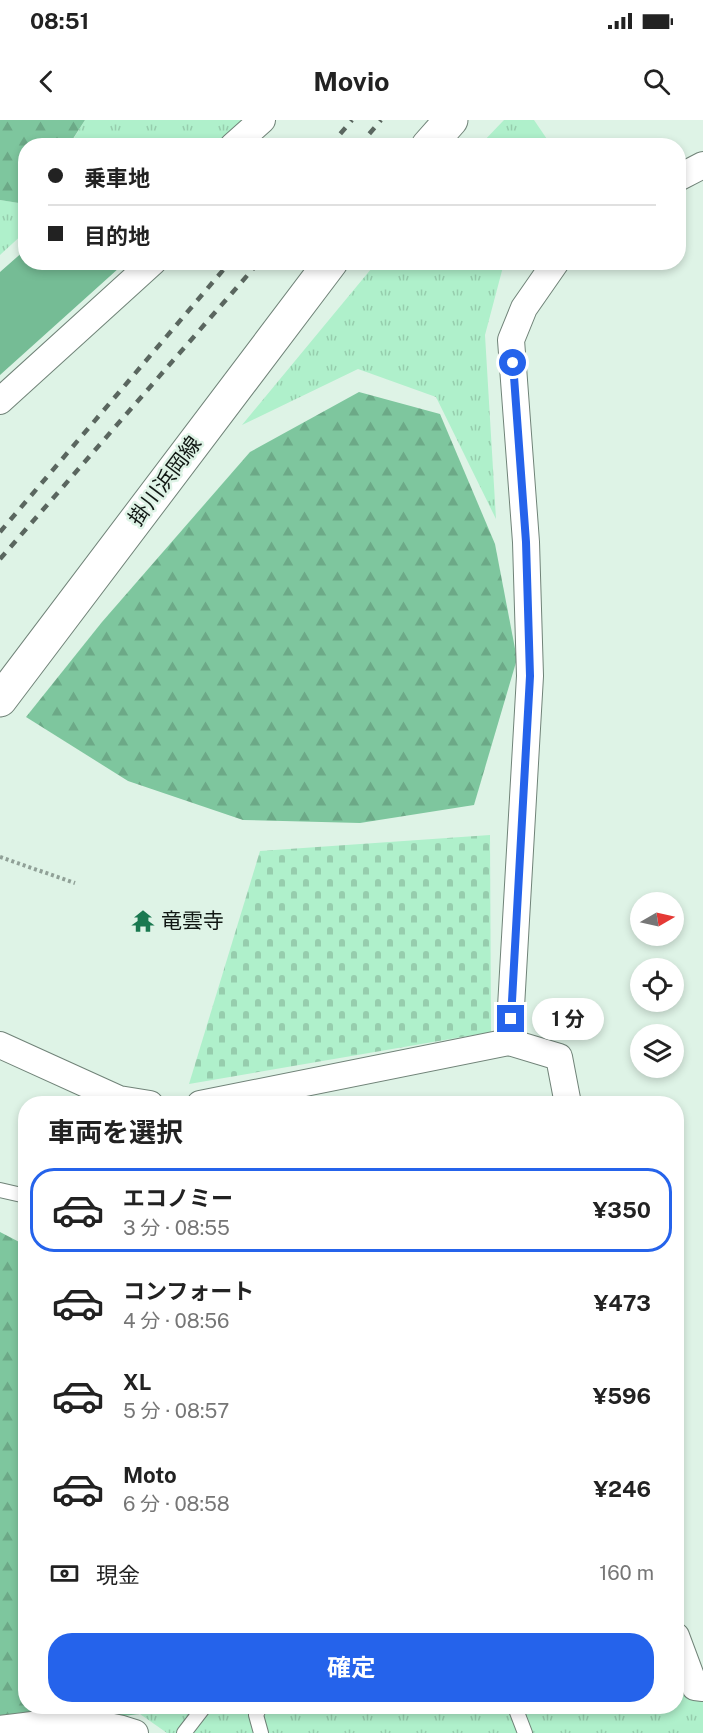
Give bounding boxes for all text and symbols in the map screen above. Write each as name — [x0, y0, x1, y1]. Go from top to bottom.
text: 08:51 — [30, 8, 89, 34]
icon: back — [30, 65, 63, 98]
text: Movio — [313, 65, 390, 97]
icon: search — [640, 65, 673, 98]
text: 乗車地 — [84, 165, 150, 191]
text: 目的地 — [84, 223, 150, 249]
route start — [499, 349, 526, 376]
street label: 掛川浜岡線 — [123, 431, 206, 530]
north arrow — [630, 892, 684, 946]
map controls — [630, 892, 684, 1078]
temple icon: 竜雲寺 — [130, 908, 156, 934]
place label: 竜雲寺 — [161, 908, 224, 933]
button: locate — [630, 958, 684, 1012]
callout: 1 分 — [532, 998, 604, 1040]
route end — [497, 1005, 524, 1032]
text: 1 分 — [551, 1007, 585, 1031]
button: layers — [630, 1024, 684, 1078]
text: 車両を選択 — [48, 1116, 183, 1148]
icon: car — [51, 1183, 105, 1237]
text: エコノミー — [123, 1185, 233, 1211]
text: ¥350 — [593, 1197, 651, 1223]
text: 3 分 · 08:55 — [123, 1216, 230, 1240]
icon: car — [51, 1276, 105, 1330]
text: コンフォート — [123, 1278, 254, 1304]
text: ¥473 — [594, 1290, 651, 1316]
text: 4 分 · 08:56 — [123, 1309, 229, 1333]
icon: car — [51, 1369, 105, 1423]
text: XL — [123, 1369, 151, 1395]
text: ¥596 — [593, 1383, 651, 1409]
text: 5 分 · 08:57 — [123, 1399, 229, 1423]
icon: car — [51, 1462, 105, 1516]
text: Moto — [123, 1462, 177, 1488]
text: ¥246 — [594, 1476, 651, 1502]
text: 6 分 · 08:58 — [123, 1492, 230, 1516]
icon: cash — [48, 1557, 81, 1590]
text: 160 m — [599, 1561, 654, 1585]
text: 現金 — [96, 1562, 140, 1588]
button: 確定 — [48, 1633, 654, 1702]

